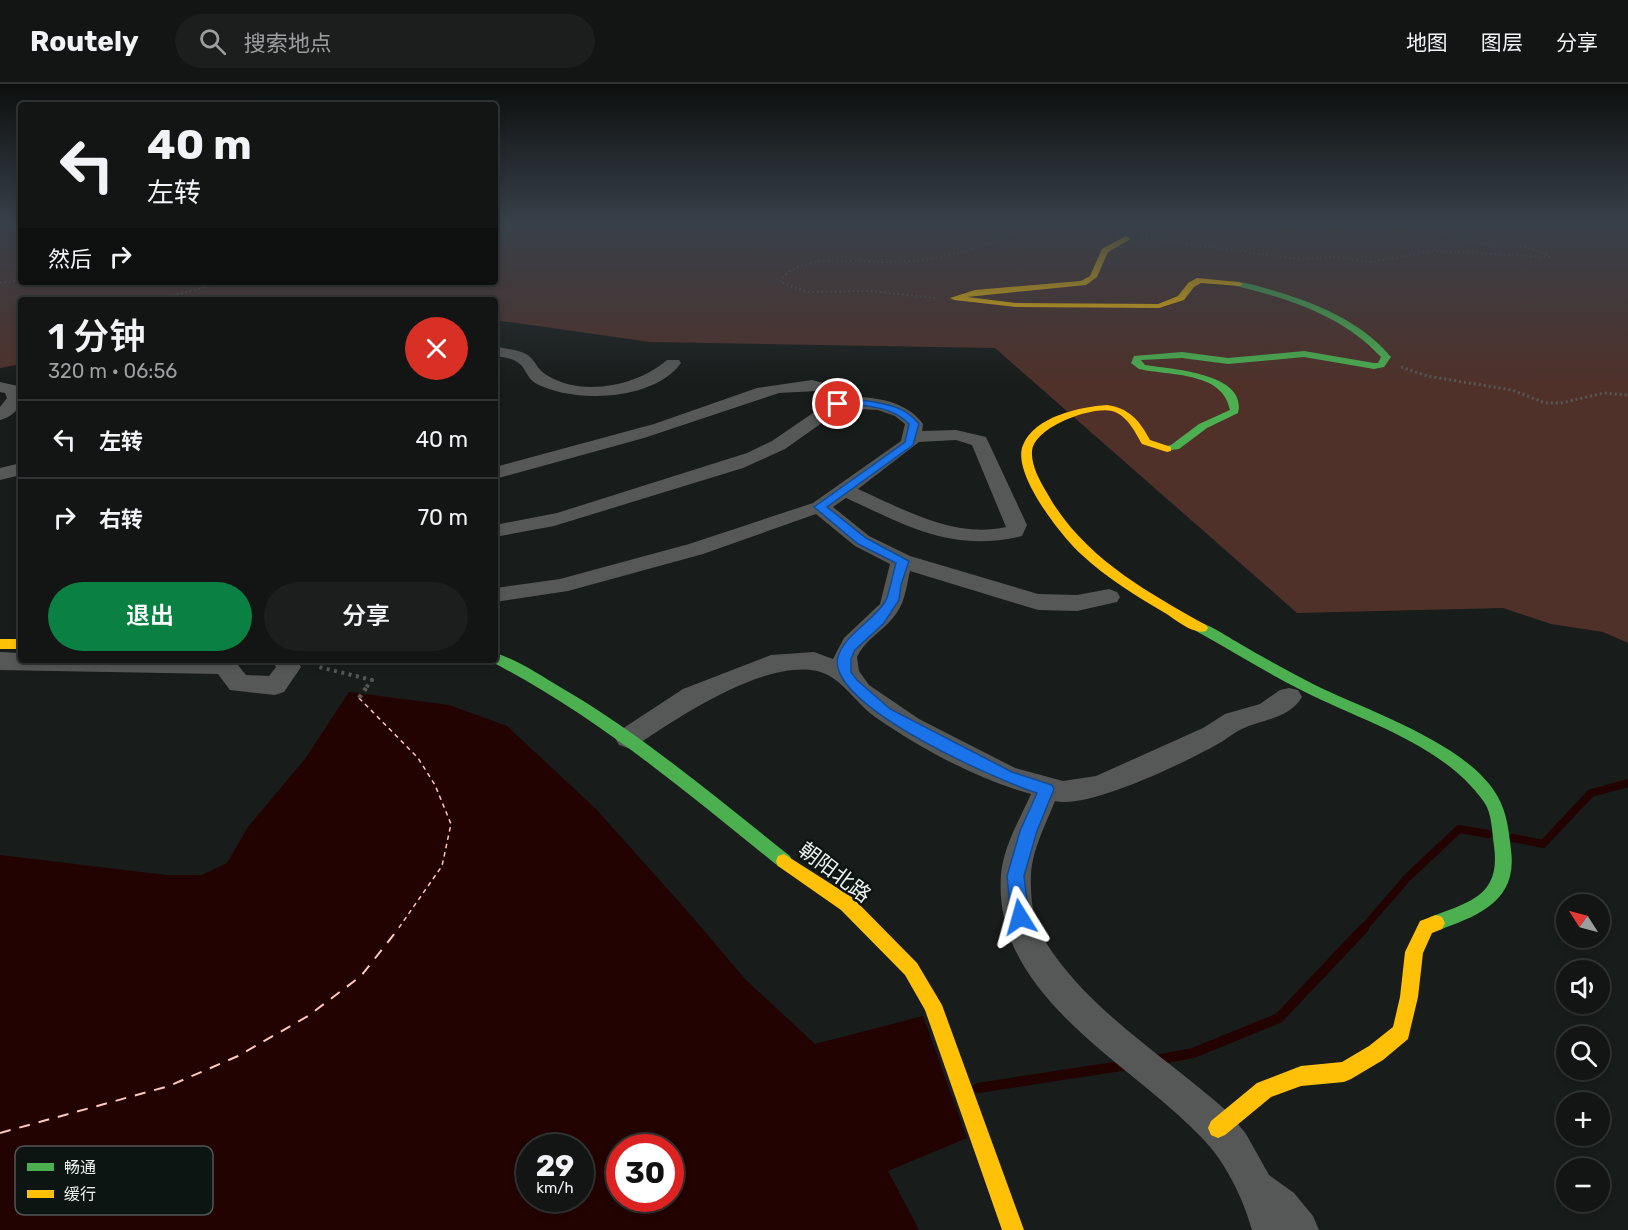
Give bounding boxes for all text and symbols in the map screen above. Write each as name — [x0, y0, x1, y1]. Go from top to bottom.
search box — [175, 14, 595, 68]
text: Routely — [30, 25, 139, 58]
icon: search — [196, 25, 229, 58]
text: 搜索地点 — [244, 30, 332, 57]
text: 地图 — [1406, 30, 1448, 55]
text: 图层 — [1481, 30, 1523, 55]
text: 分享 — [1556, 30, 1598, 55]
text: 40 m — [147, 120, 252, 170]
icon: left — [48, 126, 126, 204]
text: 左转 — [147, 177, 201, 209]
icon: right — [104, 240, 137, 273]
text: 然后 — [48, 246, 92, 273]
text: 1 分钟 — [48, 315, 145, 358]
button: close — [405, 317, 468, 380]
text: 320 m · 06:56 — [48, 359, 177, 383]
pin — [812, 378, 863, 429]
icon: arrive — [821, 387, 854, 420]
icon: left — [48, 423, 81, 456]
text: 40 m — [415, 426, 468, 453]
text: 左转 — [99, 428, 143, 455]
icon: right — [48, 501, 81, 534]
text: 70 m — [418, 504, 468, 531]
text: 右转 — [99, 506, 143, 533]
button: 退出 — [48, 582, 252, 651]
button: 分享 — [264, 582, 468, 651]
street label: 朝阳北路 — [794, 837, 876, 907]
position arrow — [988, 885, 1052, 949]
north arrow — [1556, 894, 1610, 948]
map controls — [1556, 894, 1610, 1212]
button: sound — [1556, 960, 1610, 1014]
button: search — [1556, 1026, 1610, 1080]
button: + — [1556, 1092, 1610, 1146]
speed limit sign: 30 — [606, 1134, 684, 1212]
legend — [15, 1146, 213, 1215]
text: 29 — [536, 1148, 574, 1184]
text: 畅通 — [64, 1158, 96, 1177]
button: − — [1556, 1158, 1610, 1212]
text: km/h — [536, 1179, 574, 1197]
text: 缓行 — [64, 1185, 96, 1204]

